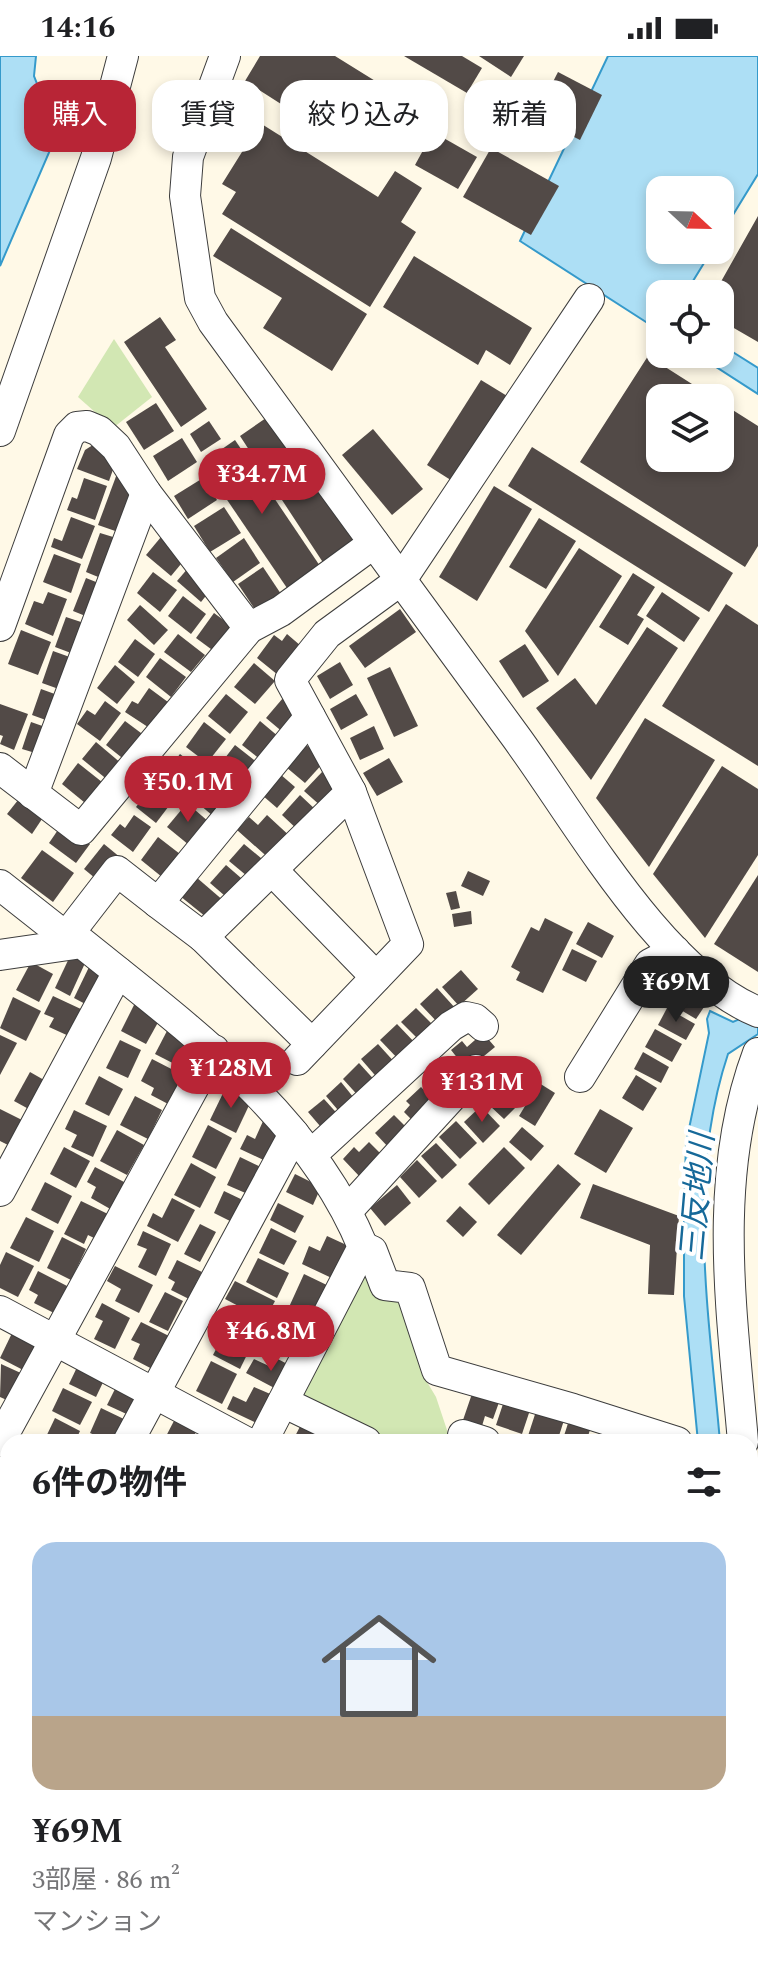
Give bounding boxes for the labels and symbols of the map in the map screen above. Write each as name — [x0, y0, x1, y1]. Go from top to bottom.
north arrow — [646, 176, 734, 264]
pin: ¥34.7M — [197, 448, 327, 516]
pin: ¥50.1M — [123, 756, 253, 824]
pin: ¥69M — [629, 956, 723, 1024]
pin: ¥128M — [175, 1042, 287, 1110]
pin: ¥131M — [426, 1056, 538, 1124]
water label: 三反地川 — [668, 1128, 728, 1263]
pin: ¥46.8M — [206, 1305, 336, 1373]

